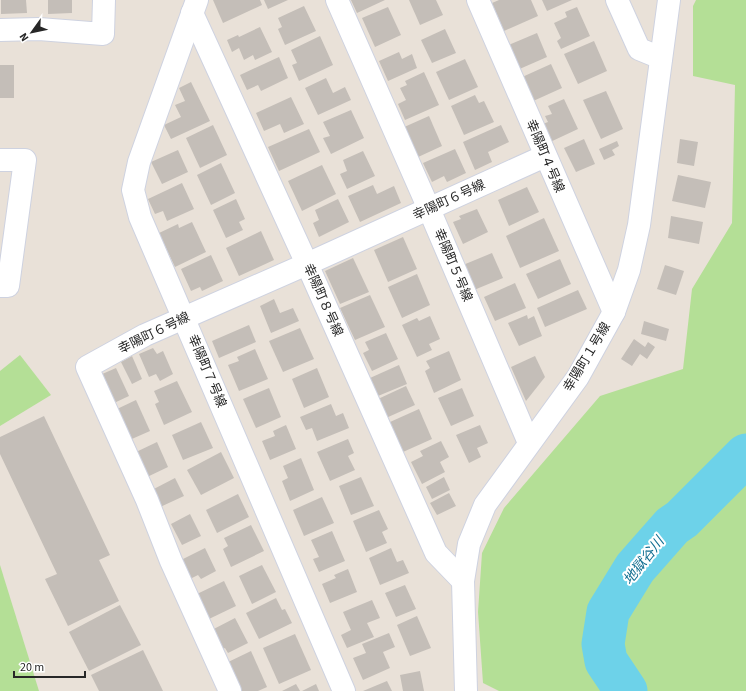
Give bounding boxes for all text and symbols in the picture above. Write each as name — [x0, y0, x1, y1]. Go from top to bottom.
north arrow — [12, 12, 52, 52]
text: N — [16, 30, 32, 44]
street label: 幸陽町４号線 — [521, 117, 569, 195]
street label: 幸陽町６号線 — [410, 175, 488, 225]
street label: 幸陽町５号線 — [429, 226, 477, 304]
street label: 幸陽町８号線 — [299, 261, 347, 339]
street label: 幸陽町６号線 — [115, 308, 193, 358]
street label: 幸陽町１号線 — [559, 319, 615, 395]
street label: 幸陽町７号線 — [183, 332, 231, 410]
water label: 地獄谷川 — [619, 531, 670, 589]
scale bar — [14, 653, 85, 679]
text: 20 m — [20, 659, 44, 676]

